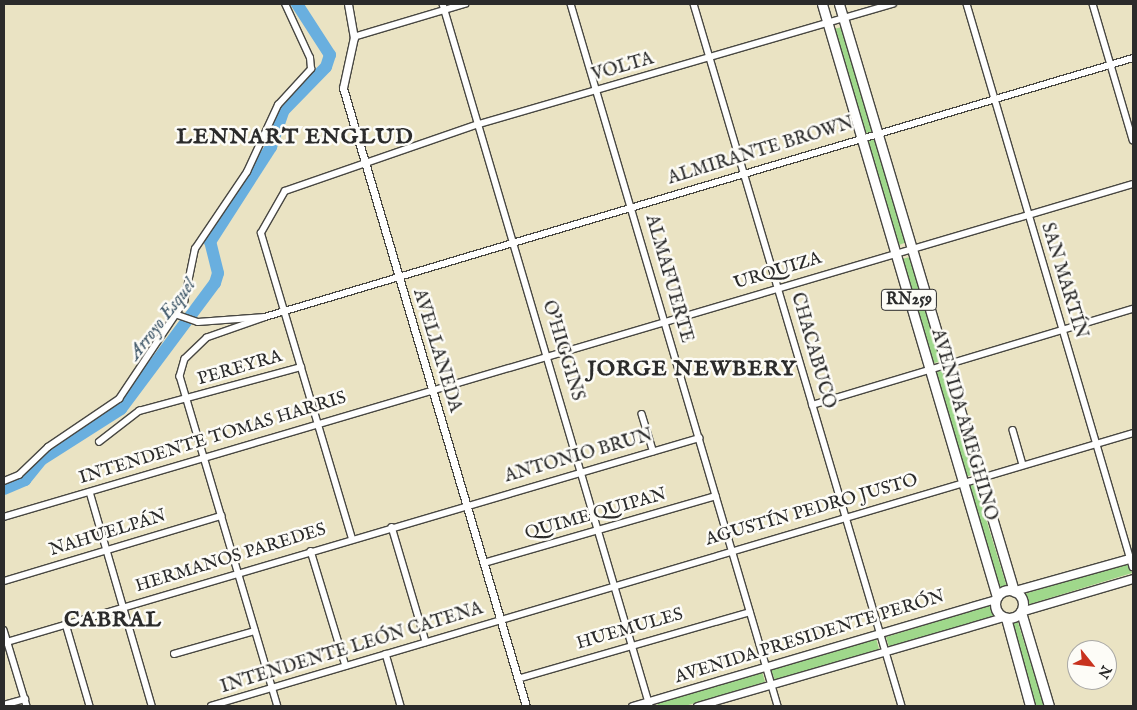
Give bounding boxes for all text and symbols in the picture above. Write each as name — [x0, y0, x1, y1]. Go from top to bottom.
street label: VOLTA — [590, 49, 656, 87]
street label: ALMIRANTE BROWN — [666, 113, 856, 191]
district label: LENNART ENGLUD — [175, 125, 415, 151]
street label: ALMAFUERTE — [639, 213, 697, 345]
street label: SAN MARTÍN — [1035, 221, 1091, 341]
street label: URQUIZA — [731, 248, 825, 296]
water label: Arroyo Esquel — [124, 275, 202, 365]
road number: RN259 — [880, 286, 938, 314]
street label: AVELLANEDA — [407, 287, 465, 415]
street label: CHACABUCO — [785, 290, 839, 412]
street label: O'HIGGINS — [536, 298, 588, 404]
street label: AVENIDA AMEGHINO — [925, 327, 1001, 523]
street label: PEREYRA — [195, 347, 285, 391]
district label: JORGE NEWBERY — [586, 357, 798, 383]
street label: INTENDENTE TOMAS HARRIS — [77, 388, 349, 490]
street label: ANTONIO BRUN — [502, 426, 656, 488]
street label: AGUSTÍN PEDRO JUSTO — [703, 470, 921, 552]
street label: QUIME QUIPAN — [523, 484, 669, 546]
street label: NAHUELPÁN — [47, 506, 169, 562]
street label: HERMANOS PAREDES — [133, 520, 329, 598]
street label: AVENIDA PRESIDENTE PERÓN — [673, 587, 947, 689]
street label: INTENDENTE LEÓN CATENA — [218, 599, 486, 699]
street label: HUEMULES — [574, 604, 686, 656]
district label: CABRAL — [63, 608, 163, 634]
north arrow — [1067, 640, 1117, 690]
text: N — [1093, 662, 1115, 681]

